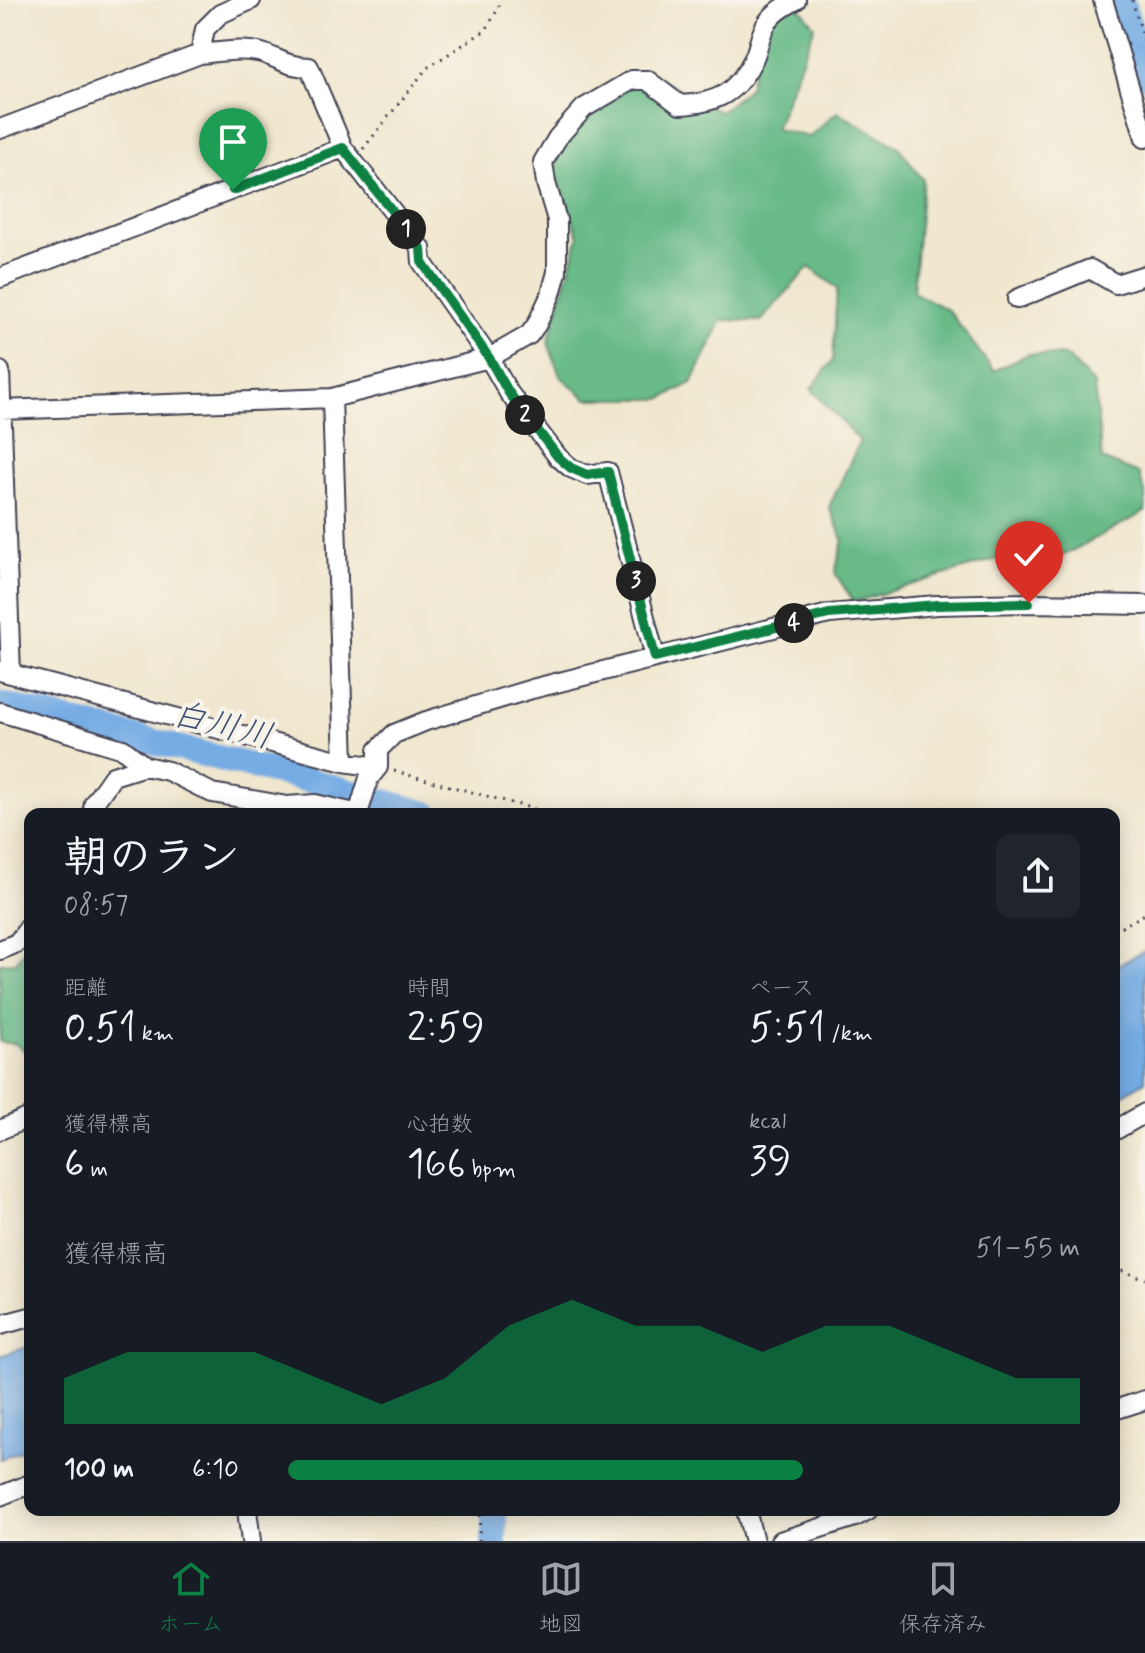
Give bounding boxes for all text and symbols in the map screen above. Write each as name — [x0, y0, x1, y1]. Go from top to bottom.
pin — [199, 108, 267, 190]
icon: arrive — [211, 120, 255, 164]
pin: 1 — [386, 209, 426, 249]
text: 1 — [401, 215, 411, 243]
pin: 2 — [505, 395, 545, 435]
text: 2 — [520, 401, 530, 429]
pin — [995, 521, 1063, 603]
icon: check — [1007, 533, 1051, 577]
pin: 3 — [616, 561, 656, 601]
text: 3 — [631, 567, 641, 595]
pin: 4 — [774, 603, 814, 643]
text: 4 — [788, 609, 800, 637]
water label: 白川川 — [167, 692, 277, 761]
text: 朝のラン — [64, 830, 240, 888]
button: share — [996, 834, 1080, 918]
text: 08:57 — [64, 889, 128, 923]
text: 距離 — [64, 975, 108, 1003]
text: 時間 — [407, 975, 451, 1003]
text: ペース — [749, 975, 814, 1003]
text: 0.51 — [64, 1003, 136, 1055]
text: 2:59 — [407, 1003, 485, 1055]
text: 5:51 — [749, 1003, 825, 1055]
text: km — [136, 1020, 174, 1048]
text: /km — [825, 1020, 873, 1048]
text: kcal — [749, 1108, 786, 1136]
text: 獲得標高 — [64, 1111, 152, 1139]
text: 心拍数 — [407, 1111, 473, 1139]
text: 39 — [749, 1136, 791, 1188]
text: 6 — [64, 1139, 84, 1191]
text: 166 — [407, 1139, 466, 1191]
text: m — [84, 1156, 108, 1184]
text: bpm — [466, 1156, 516, 1184]
text: 51–55 m — [976, 1232, 1080, 1266]
text: 獲得標高 — [64, 1238, 168, 1272]
text: 100 m — [64, 1453, 134, 1487]
text: 6:10 — [192, 1453, 239, 1487]
tab: ホーム — [158, 1557, 223, 1639]
tab: 地図 — [539, 1557, 583, 1639]
tab: 保存済み — [899, 1557, 987, 1639]

